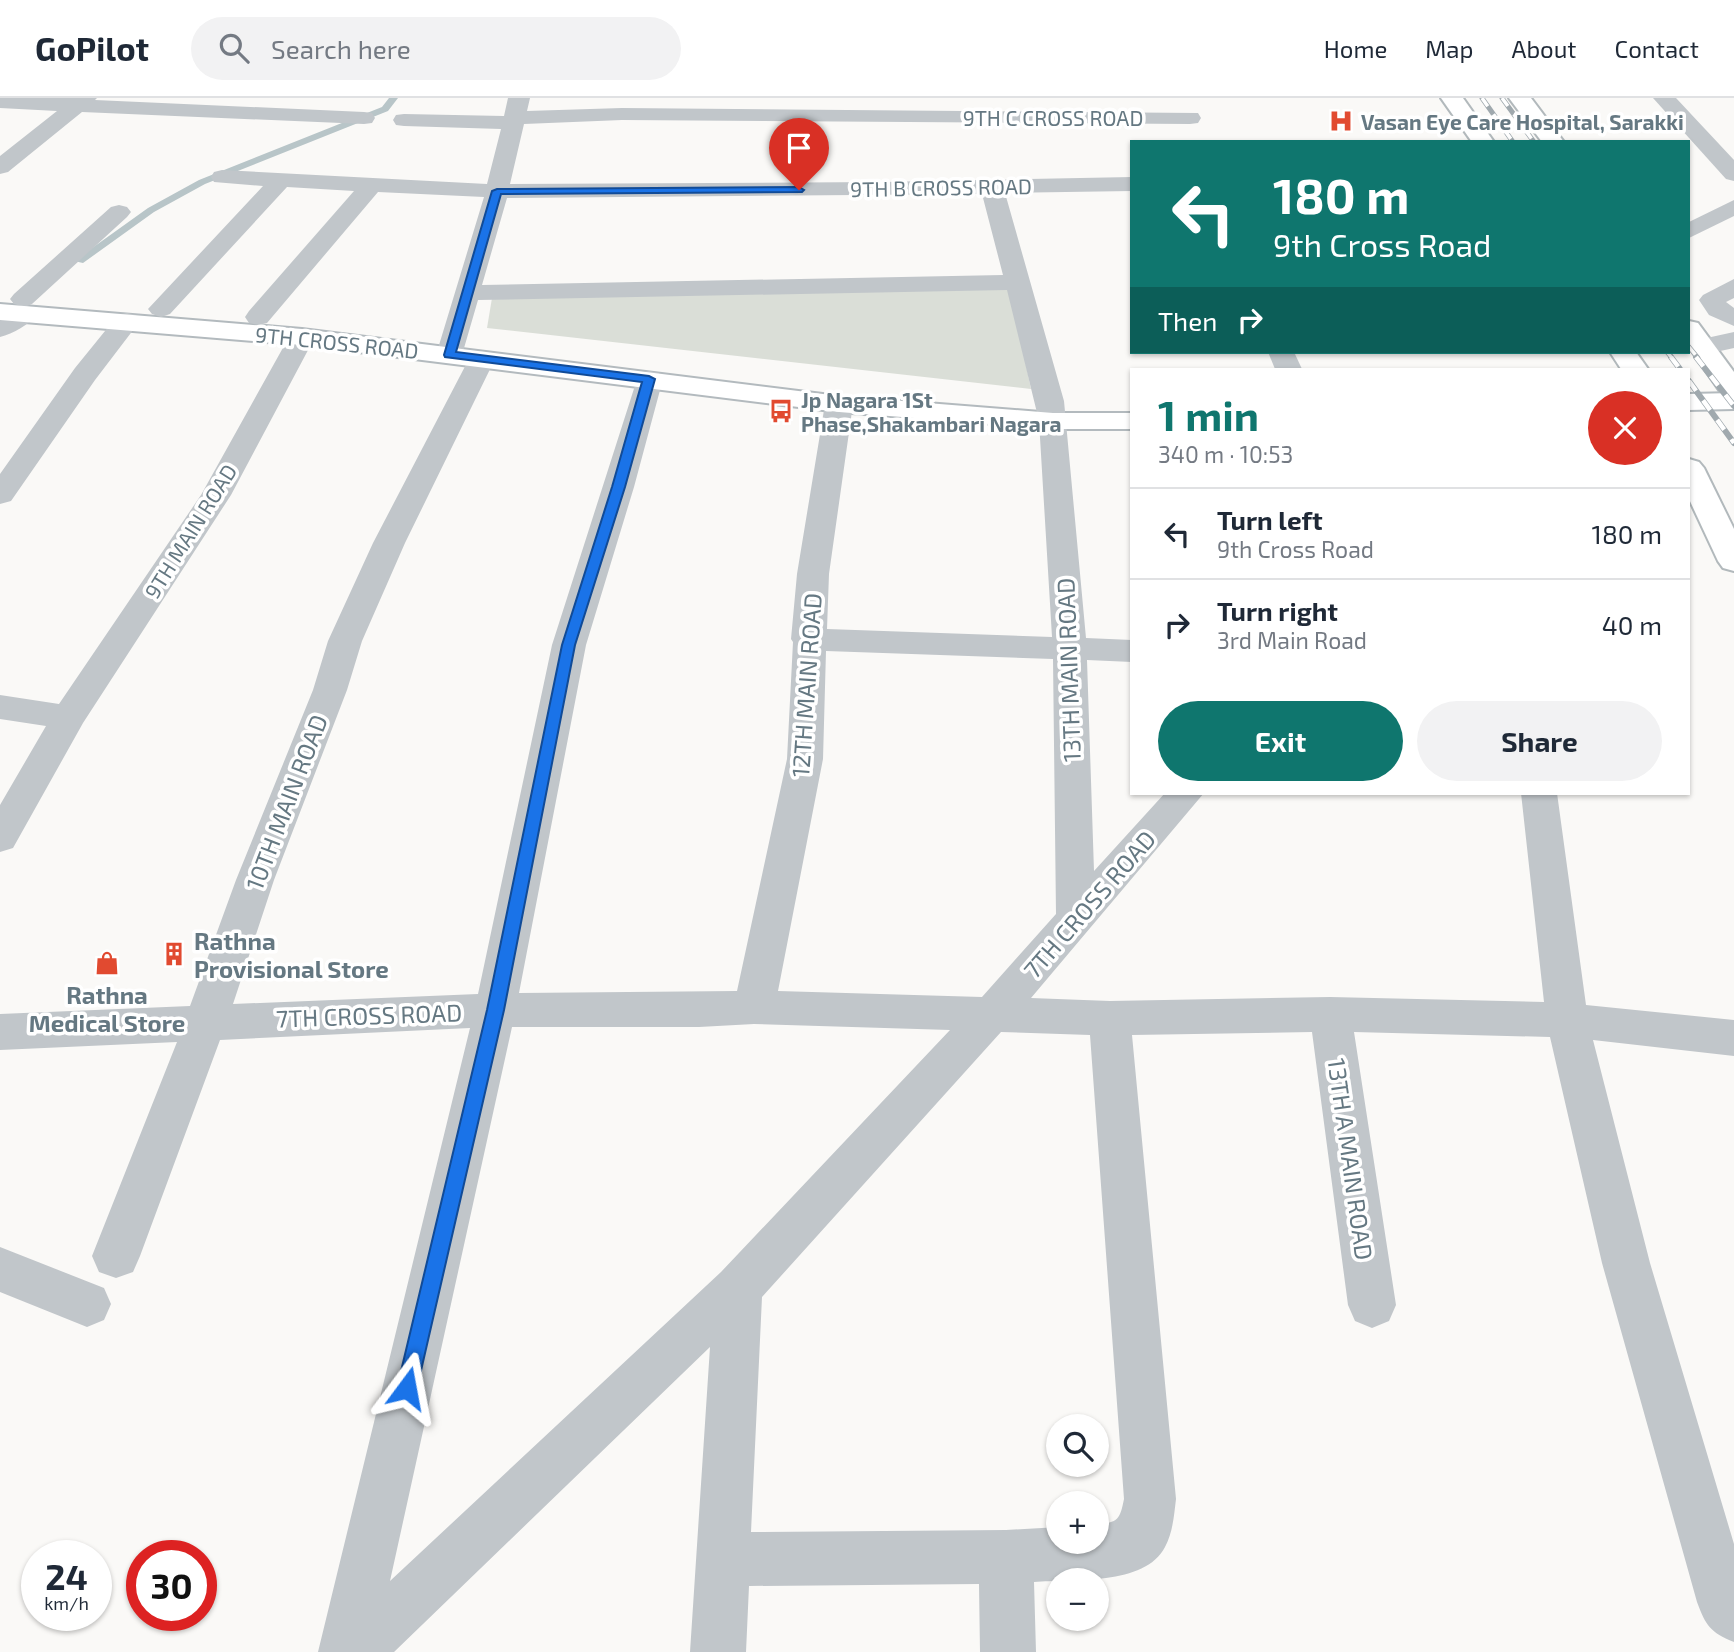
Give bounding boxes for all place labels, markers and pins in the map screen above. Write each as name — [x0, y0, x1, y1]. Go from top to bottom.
hospital icon: Vasan Eye Care Hospital, Sarakki — [1327, 107, 1355, 135]
place label: Vasan Eye Care Hospital, Sarakki — [1361, 109, 1684, 135]
pin — [769, 118, 829, 190]
place label: Jp Nagara 1St Phase,Shakambari Nagara — [801, 387, 1062, 436]
bus stop icon: Jp Nagara 1St Phase,Shakambari Nagara — [767, 397, 795, 425]
place label: Rathna Provisional Store — [194, 926, 389, 983]
building icon: Rathna Provisional Store — [160, 940, 188, 968]
shop icon: Rathna Medical Store — [93, 949, 121, 977]
place label: Rathna Medical Store — [29, 980, 185, 1037]

